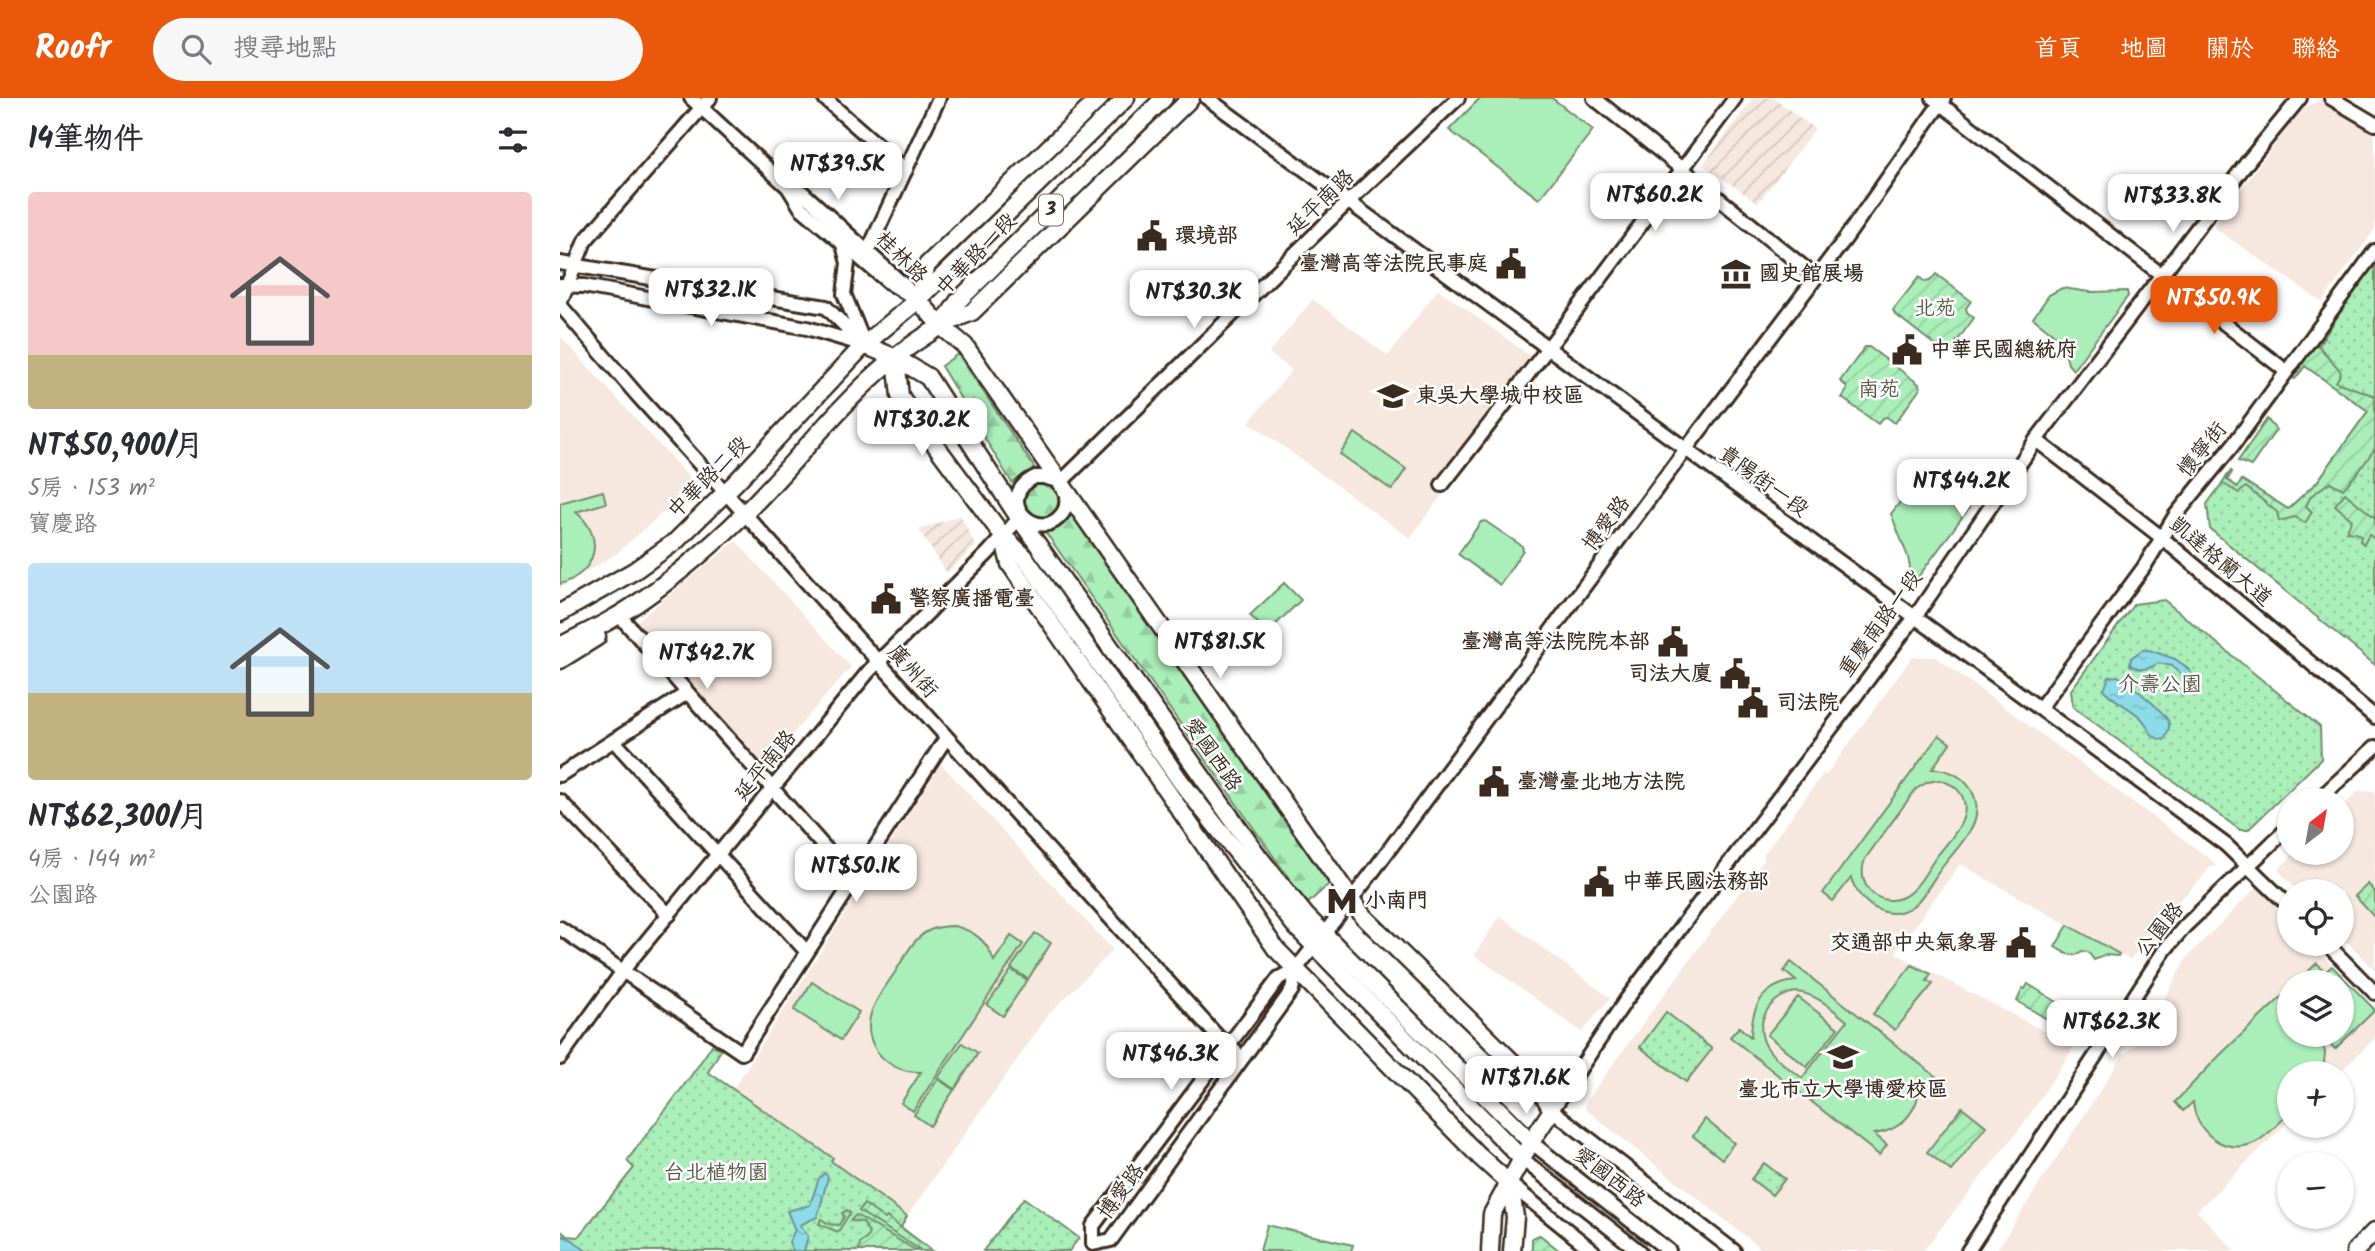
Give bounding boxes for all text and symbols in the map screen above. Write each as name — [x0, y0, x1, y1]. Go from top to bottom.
search box — [153, 18, 643, 81]
text: Roofr — [35, 23, 111, 76]
text: 搜尋地點 — [233, 28, 337, 70]
icon: search — [177, 30, 215, 68]
text: 首頁 — [2034, 30, 2082, 69]
text: 地圖 — [2120, 30, 2168, 69]
text: 關於 — [2206, 30, 2254, 69]
text: 聯絡 — [2292, 30, 2340, 69]
text: 14筆物件 — [28, 116, 143, 164]
icon: filters — [494, 121, 532, 159]
pin: NT$39.5K — [766, 142, 910, 202]
text: NT$39.5K — [790, 147, 886, 183]
street label: 延平南路 — [1279, 162, 1363, 244]
pin: NT$60.2K — [1583, 174, 1727, 233]
pin: NT$33.8K — [2101, 174, 2245, 234]
text: NT$60.2K — [1606, 178, 1704, 214]
text: NT$33.8K — [2124, 179, 2222, 215]
road number: 3 — [1039, 194, 1063, 226]
street label: 中華路一段 — [929, 206, 1025, 304]
public building icon: 環境部 — [1135, 219, 1169, 253]
place label: 環境部 — [1175, 220, 1238, 253]
street label: 桂林路 — [867, 224, 935, 292]
icon: home — [217, 238, 343, 364]
public building icon: 臺灣高等法院民事庭 — [1494, 247, 1528, 281]
place label: 臺灣高等法院民事庭 — [1299, 248, 1488, 281]
museum icon: 國史館展場 — [1719, 257, 1753, 291]
place label: 國史館展場 — [1759, 258, 1864, 291]
pin: NT$32.1K — [639, 268, 783, 328]
pin: NT$30.3K — [1122, 271, 1266, 330]
text: NT$32.1K — [665, 273, 757, 309]
text: NT$30.3K — [1146, 275, 1242, 311]
pin: NT$50.9K — [2142, 276, 2286, 336]
text: NT$50.9K — [2166, 281, 2262, 317]
park label: 北苑 — [1914, 293, 1956, 326]
public building icon: 中華民國總統府 — [1890, 333, 1924, 367]
place label: 中華民國總統府 — [1930, 334, 2077, 367]
park label: 南苑 — [1858, 374, 1900, 407]
school or university icon: 東吳大學城中校區 — [1376, 379, 1410, 413]
place label: 東吳大學城中校區 — [1416, 380, 1584, 413]
pin: NT$30.2K — [850, 398, 994, 458]
text: NT$30.2K — [873, 403, 971, 439]
street label: 懷寧街 — [2170, 415, 2236, 485]
text: NT$50,900/月 — [28, 423, 204, 471]
street label: 中華路二段 — [660, 429, 758, 527]
street label: 貴陽街一段 — [1711, 438, 1815, 526]
pin: NT$44.2K — [1890, 460, 2034, 519]
text: NT$44.2K — [1913, 464, 2011, 500]
text: 5房 · 153 m² — [28, 471, 155, 507]
street label: 博愛路 — [1575, 489, 1639, 559]
text: 寶慶路 — [28, 507, 97, 543]
street label: 凱達格蘭大道 — [2161, 509, 2279, 615]
street label: 重慶南路一段 — [1831, 563, 1931, 685]
public building icon: 警察廣播電臺 — [869, 582, 903, 616]
place label: 警察廣播電臺 — [909, 583, 1035, 616]
icon: home — [217, 609, 343, 735]
pin: NT$81.5K — [1148, 620, 1292, 680]
text: NT$81.5K — [1174, 625, 1266, 661]
public building icon: 臺灣高等法院院本部 — [1656, 625, 1690, 659]
place label: 臺灣高等法院院本部 — [1461, 626, 1650, 659]
pin: NT$42.7K — [635, 632, 779, 691]
text: NT$42.7K — [659, 636, 755, 672]
street label: 廣州街 — [879, 638, 945, 706]
public building icon: 司法大廈 — [1718, 657, 1752, 691]
place label: 司法大廈 — [1628, 658, 1712, 691]
park label: 介壽公園 — [2118, 669, 2202, 702]
public building icon: 司法院 — [1736, 686, 1770, 720]
place label: 司法院 — [1776, 687, 1839, 720]
street label: 愛國西路 — [1174, 711, 1250, 799]
street label: 延平南路 — [727, 723, 805, 809]
public building icon: 臺灣臺北地方法院 — [1477, 765, 1511, 799]
place label: 臺灣臺北地方法院 — [1517, 766, 1685, 799]
north arrow — [2277, 788, 2354, 864]
map controls — [2277, 788, 2354, 1229]
text: NT$62,300/月 — [28, 794, 208, 842]
text: 4房 · 144 m² — [28, 842, 155, 878]
pin: NT$50.1K — [784, 844, 928, 904]
text: NT$50.1K — [811, 849, 901, 885]
public building icon: 中華民國法務部 — [1582, 865, 1616, 899]
place label: 中華民國法務部 — [1622, 866, 1769, 899]
text: 公園路 — [28, 878, 97, 914]
button: locate — [2277, 879, 2354, 956]
metro station icon: 小南門 — [1325, 884, 1359, 918]
place label: 小南門 — [1365, 885, 1428, 918]
street label: 公園路 — [2127, 895, 2193, 965]
public building icon: 交通部中央氣象署 — [2004, 926, 2038, 960]
place label: 交通部中央氣象署 — [1830, 927, 1998, 960]
button: layers — [2277, 970, 2354, 1047]
pin: NT$62.3K — [2040, 1000, 2184, 1060]
text: NT$62.3K — [2063, 1005, 2161, 1041]
pin: NT$46.3K — [1099, 1032, 1243, 1092]
text: NT$46.3K — [1122, 1037, 1220, 1073]
school or university icon: 臺北市立大學博愛校區 — [1826, 1040, 1860, 1074]
pin: NT$71.6K — [1454, 1056, 1598, 1116]
text: NT$71.6K — [1481, 1061, 1571, 1097]
button: + — [2277, 1061, 2354, 1138]
place label: 臺北市立大學博愛校區 — [1738, 1074, 1948, 1107]
street label: 愛國西路 — [1566, 1139, 1652, 1217]
button: − — [2277, 1152, 2354, 1229]
park label: 台北植物園 — [664, 1157, 769, 1190]
street label: 博愛路 — [1090, 1157, 1154, 1227]

